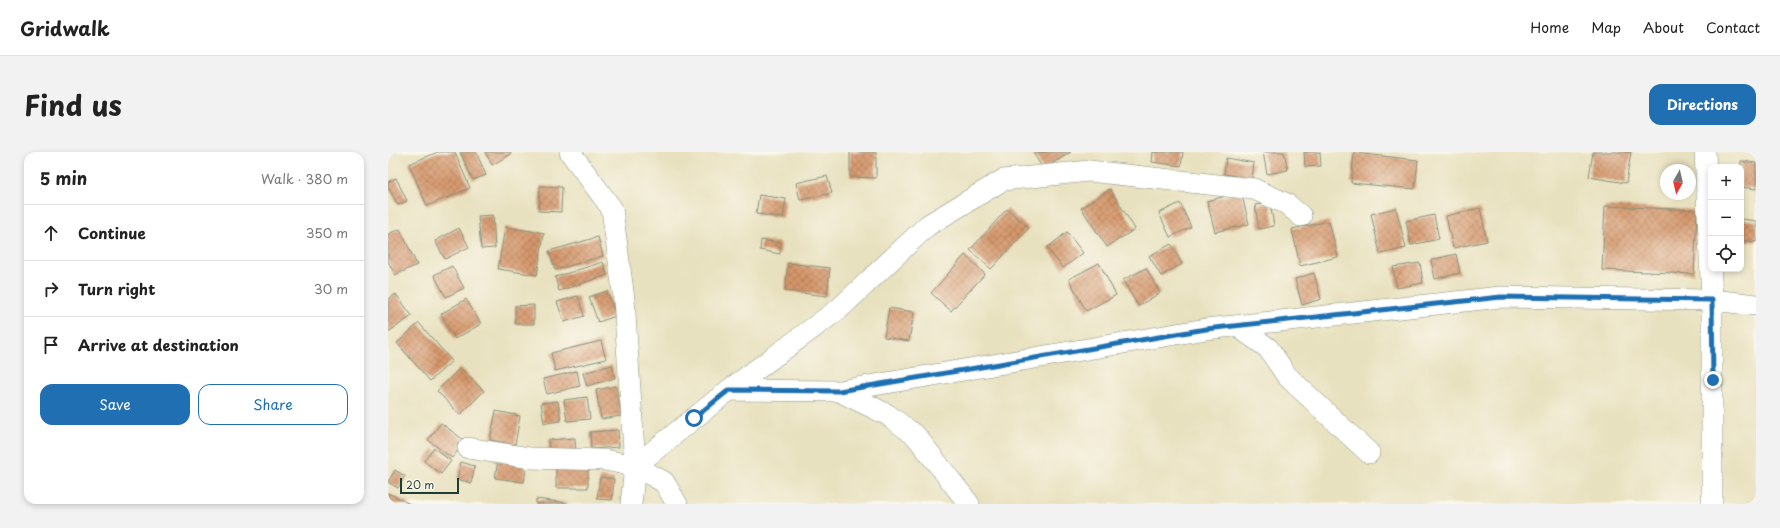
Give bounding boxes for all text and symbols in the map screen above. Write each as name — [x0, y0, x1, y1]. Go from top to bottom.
text: Gridwalk — [20, 14, 110, 42]
text: Home — [1530, 17, 1569, 38]
text: Map — [1591, 17, 1621, 38]
text: About — [1643, 17, 1684, 38]
text: Contact — [1706, 17, 1760, 38]
text: Find us — [24, 83, 122, 126]
button: Directions — [1649, 84, 1756, 125]
north arrow — [1660, 164, 1696, 200]
map controls — [1708, 164, 1744, 272]
button: + — [1708, 164, 1744, 200]
text: 5 min — [40, 165, 87, 191]
text: Walk · 380 m — [261, 169, 348, 188]
button: − — [1708, 200, 1744, 236]
text: Continue — [78, 221, 146, 244]
icon: ahead — [40, 222, 62, 244]
text: 350 m — [306, 223, 348, 242]
button: locate — [1708, 236, 1744, 272]
text: Turn right — [78, 277, 155, 300]
icon: right — [40, 278, 62, 300]
text: 30 m — [314, 279, 348, 298]
text: Arrive at destination — [78, 333, 239, 356]
icon: arrive — [40, 334, 62, 356]
route end — [1704, 371, 1722, 389]
button: Save — [40, 384, 190, 425]
button: Share — [198, 384, 348, 425]
route start — [685, 409, 703, 427]
scale bar — [400, 476, 459, 495]
text: 20 m — [406, 476, 434, 493]

